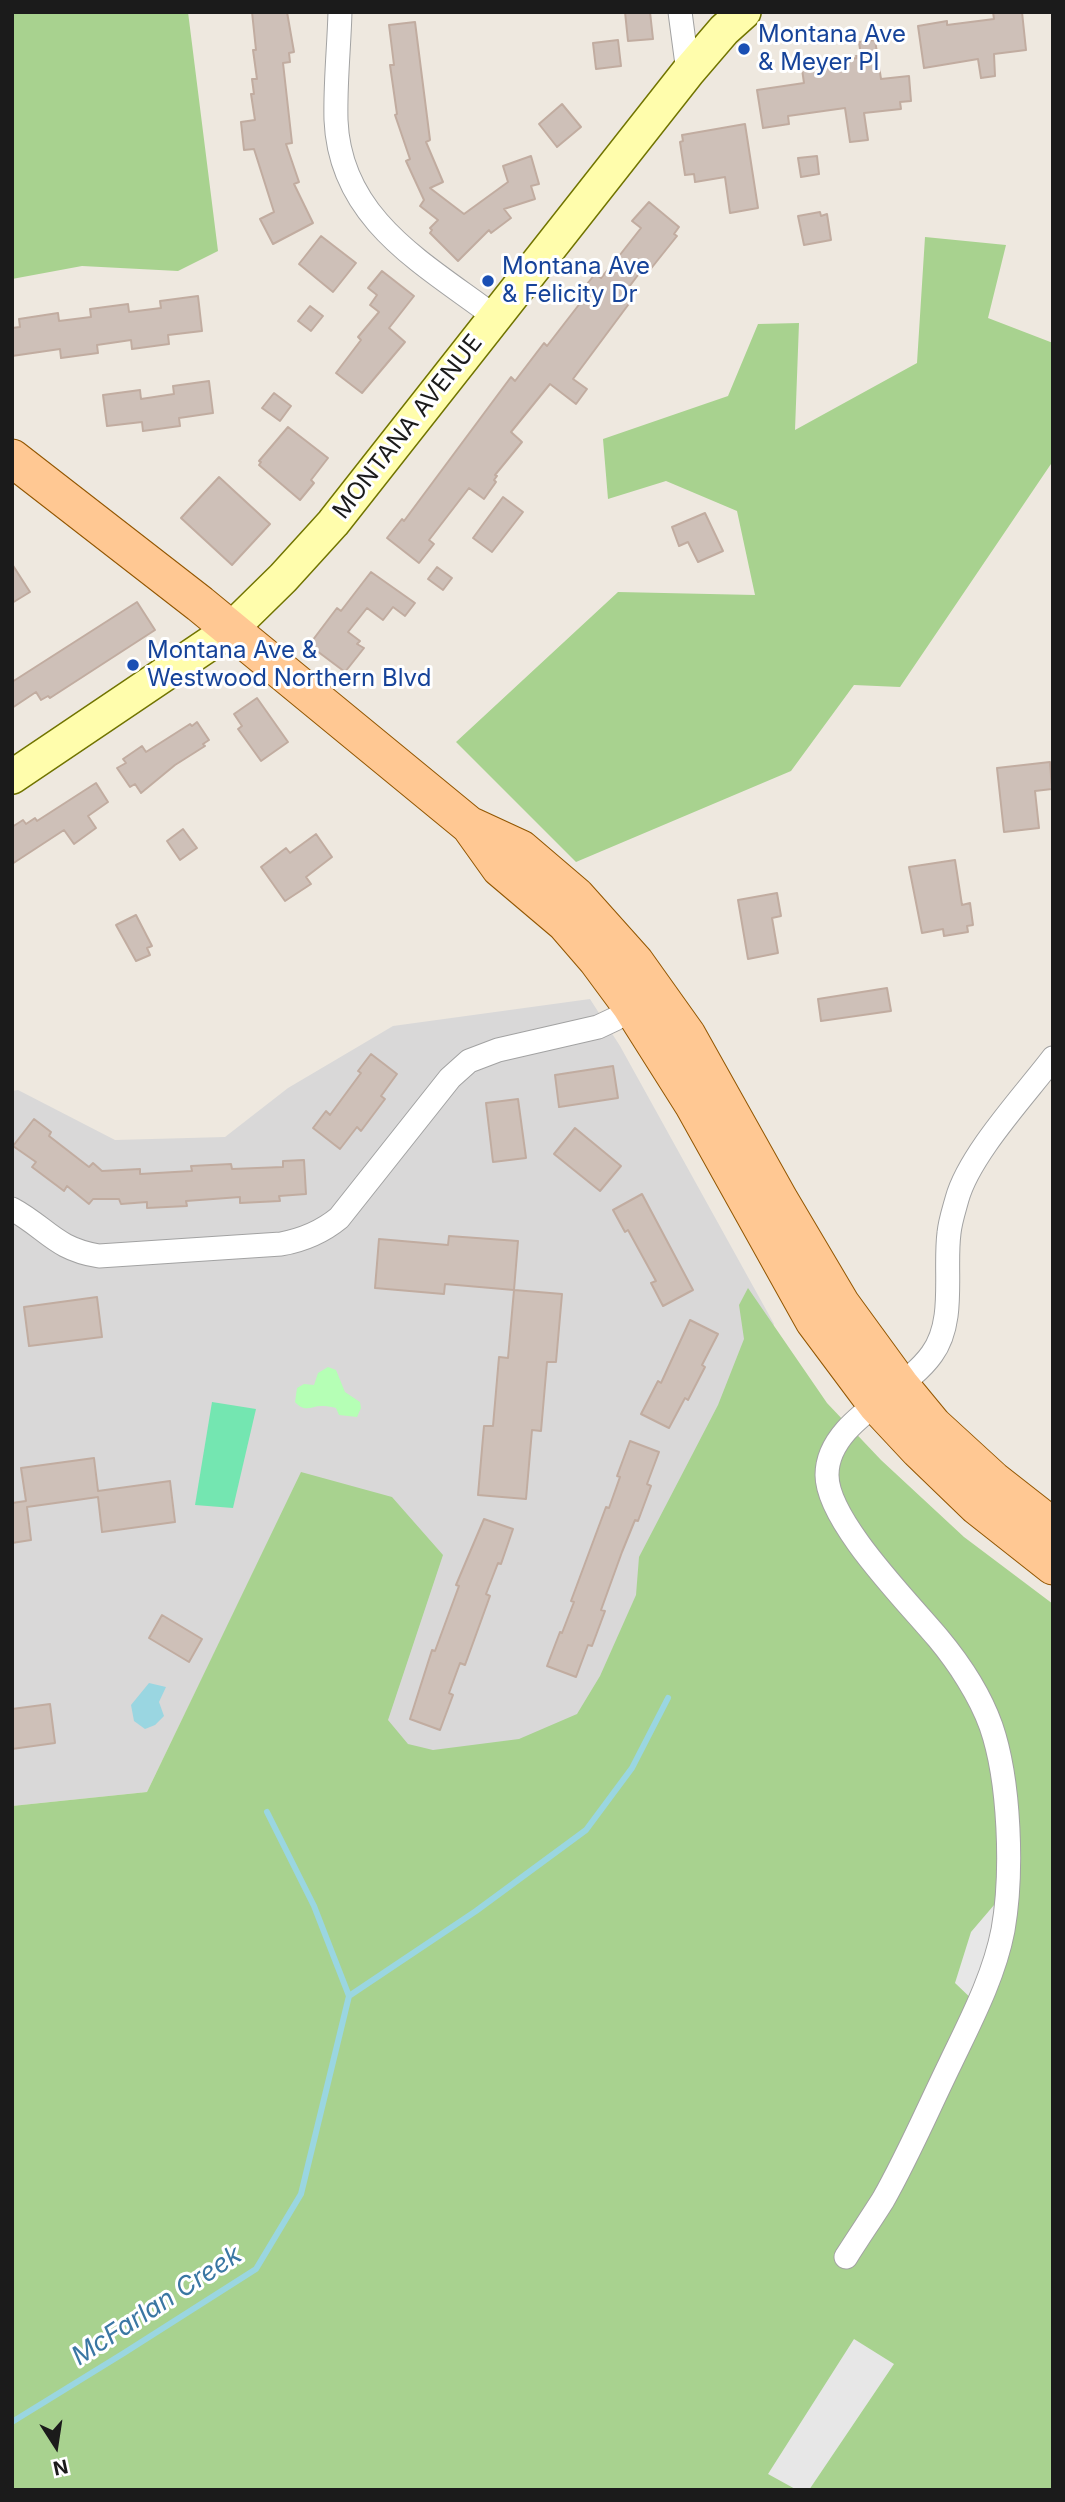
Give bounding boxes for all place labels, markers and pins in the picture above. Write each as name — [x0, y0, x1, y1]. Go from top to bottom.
place label: Montana Ave & Meyer Pl — [758, 21, 906, 77]
marker: Montana Ave & Meyer Pl — [736, 41, 752, 57]
place label: Montana Ave & Felicity Dr — [502, 253, 650, 309]
marker: Montana Ave & Felicity Dr — [480, 273, 496, 289]
place label: Montana Ave & Westwood Northern Blvd — [147, 637, 431, 693]
marker: Montana Ave & Westwood Northern Blvd — [125, 657, 141, 673]

